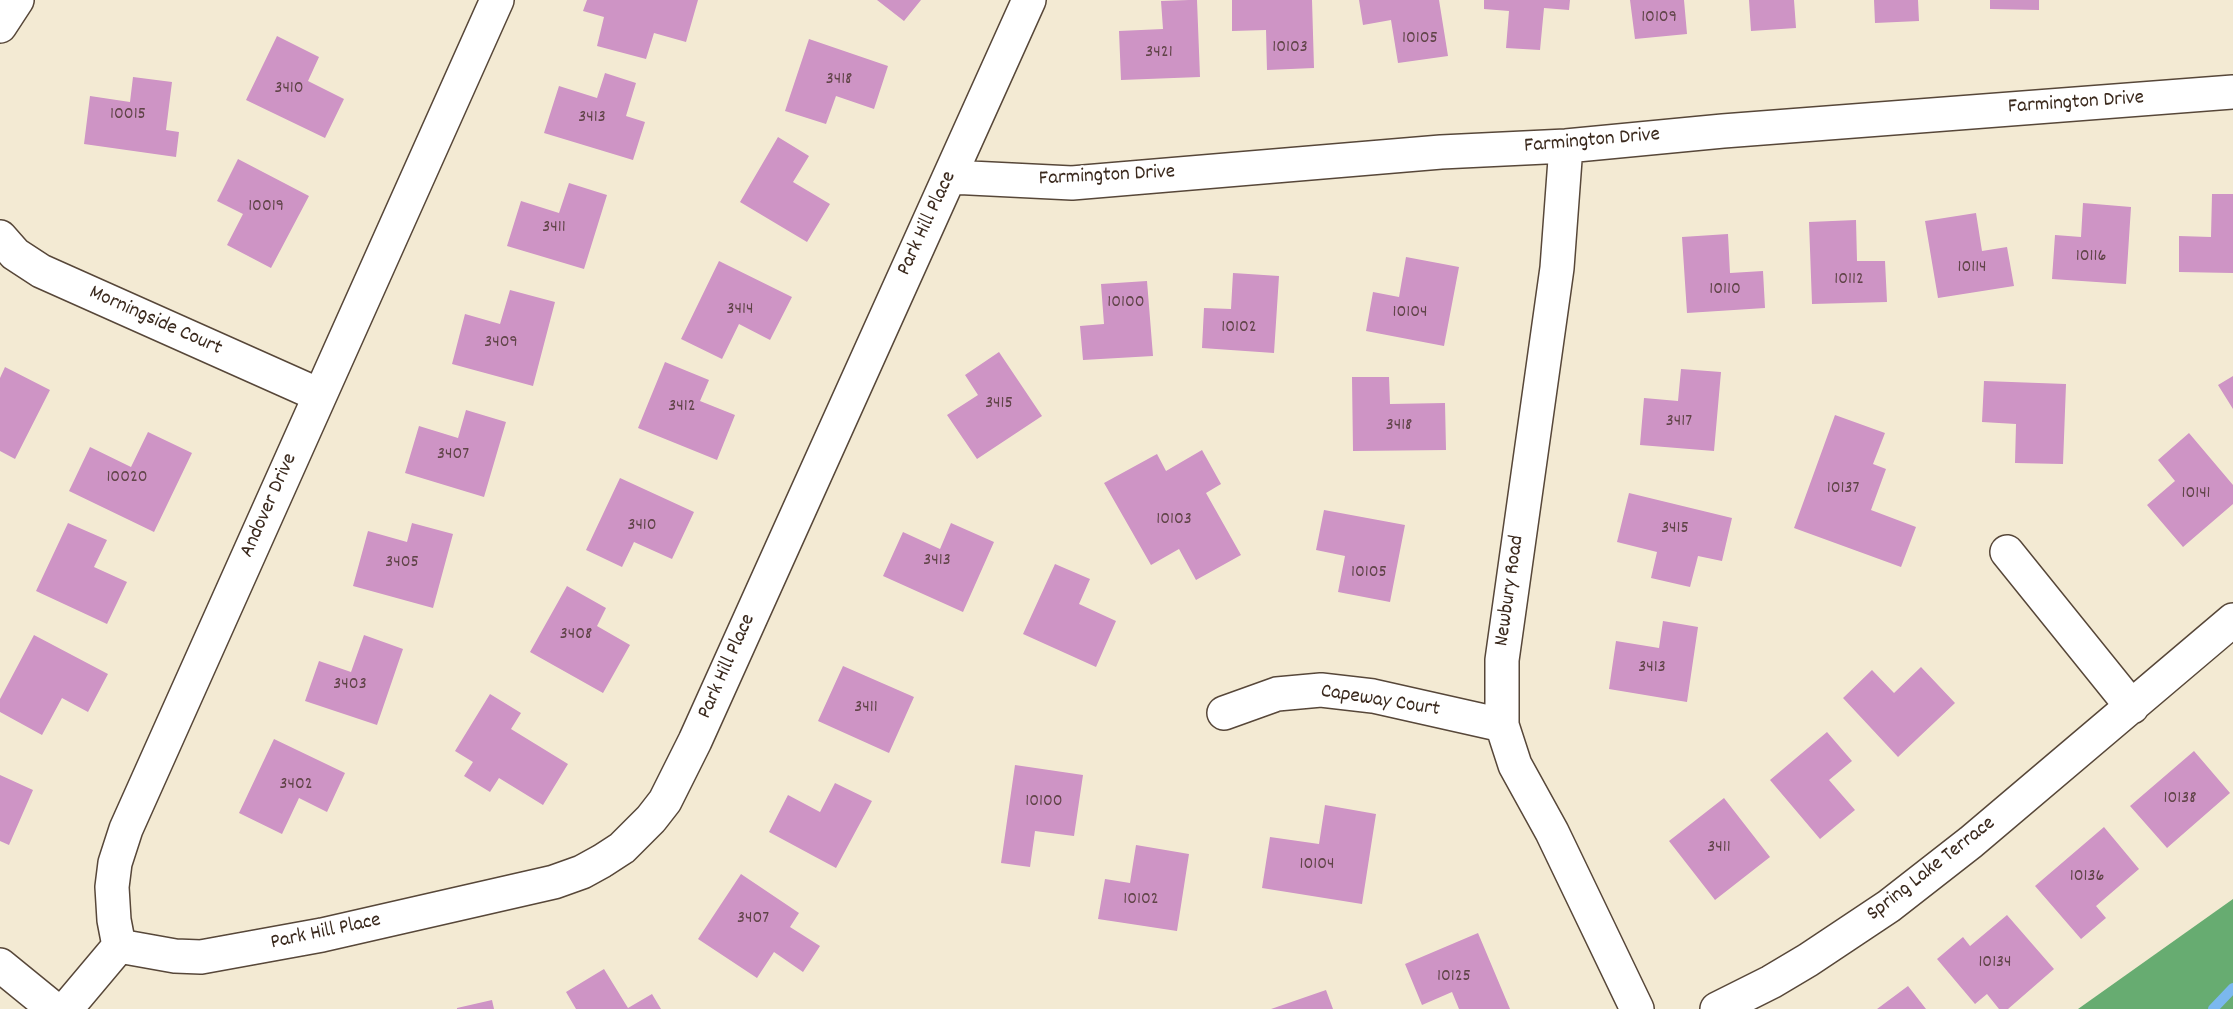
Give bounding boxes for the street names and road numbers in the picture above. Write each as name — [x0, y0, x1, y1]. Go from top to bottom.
street label: Farmington Drive — [2007, 87, 2145, 121]
street label: Farmington Drive — [1523, 124, 1661, 160]
street label: Farmington Drive — [1038, 161, 1176, 193]
street label: Park Hill Place — [893, 168, 963, 280]
street label: Morningside Court — [85, 281, 225, 363]
street label: Andover Drive — [236, 450, 304, 562]
street label: Newbury Road — [1491, 534, 1531, 648]
street label: Park Hill Place — [694, 611, 762, 723]
street label: Capeway Court — [1319, 680, 1441, 724]
street label: Spring Lake Terrace — [1863, 812, 2001, 928]
street label: Park Hill Place — [269, 909, 383, 957]

